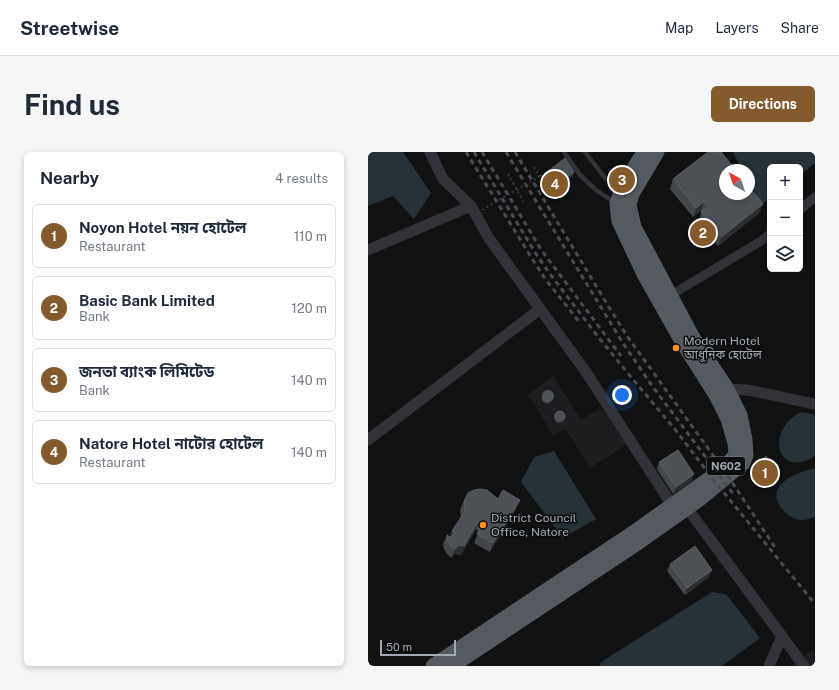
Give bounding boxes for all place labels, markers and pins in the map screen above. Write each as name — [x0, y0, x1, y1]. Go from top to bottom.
pin: 3 — [609, 165, 635, 195]
pin: 4 — [542, 169, 568, 199]
pin: 2 — [690, 218, 716, 248]
place label: Modern Hotel আধুনিক হোটেল — [683, 334, 762, 363]
marker: Modern Hotel আধুনিক হোটেল — [671, 343, 681, 353]
pin: 1 — [752, 458, 778, 488]
place label: District Council Office, Natore — [491, 511, 577, 539]
marker: District Council Office, Natore — [478, 520, 488, 530]

